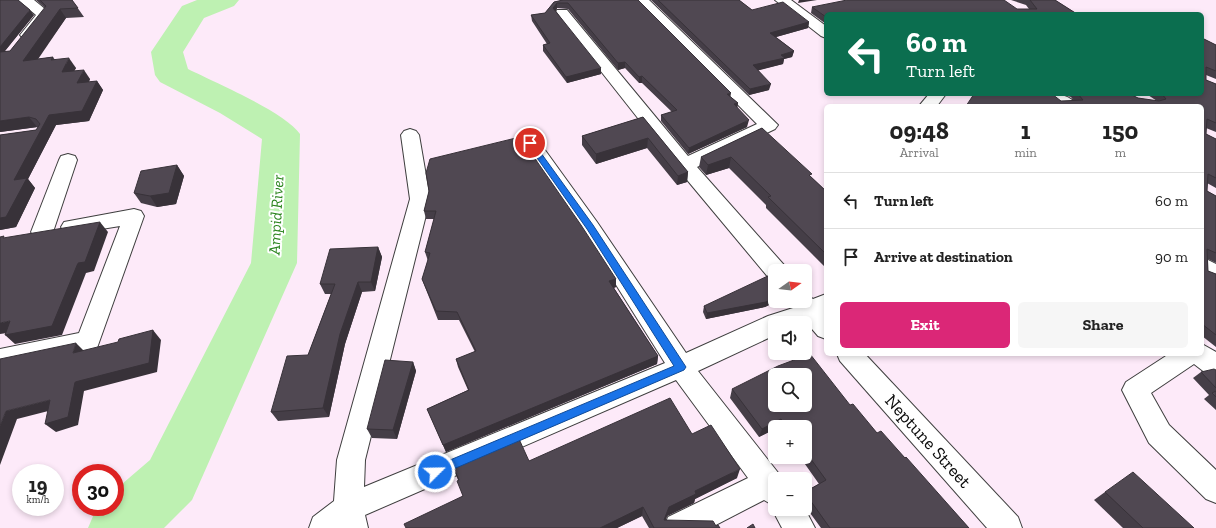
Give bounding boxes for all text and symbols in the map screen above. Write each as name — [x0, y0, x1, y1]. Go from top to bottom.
text: 60 m — [906, 26, 967, 59]
icon: left — [840, 28, 892, 80]
text: Turn left — [906, 60, 975, 82]
text: 09:48 — [890, 116, 949, 145]
text: 1 — [1021, 116, 1030, 145]
text: 150 — [1102, 116, 1138, 145]
pin — [513, 126, 547, 160]
icon: arrive — [519, 132, 541, 154]
text: Arrival — [900, 145, 939, 160]
text: min — [1014, 145, 1037, 160]
text: m — [1115, 145, 1126, 160]
water label: Ampid River — [264, 174, 288, 257]
icon: left — [840, 190, 862, 212]
text: Turn left — [874, 192, 934, 210]
text: 60 m — [1155, 192, 1188, 210]
icon: arrive — [840, 246, 862, 268]
text: Arrive at destination — [874, 248, 1013, 266]
text: 90 m — [1155, 248, 1188, 266]
north arrow — [768, 264, 812, 308]
map controls — [768, 264, 812, 516]
button: Exit — [840, 302, 1010, 348]
button: Share — [1018, 302, 1188, 348]
button: sound — [768, 316, 812, 360]
button: search — [768, 368, 812, 412]
street label: Neptune Street — [880, 390, 976, 493]
button: + — [768, 420, 812, 464]
position arrow — [414, 451, 456, 493]
speed limit sign: 30 — [72, 464, 124, 516]
button: − — [768, 472, 812, 516]
text: 19 — [29, 473, 47, 497]
text: km/h — [27, 494, 49, 506]

